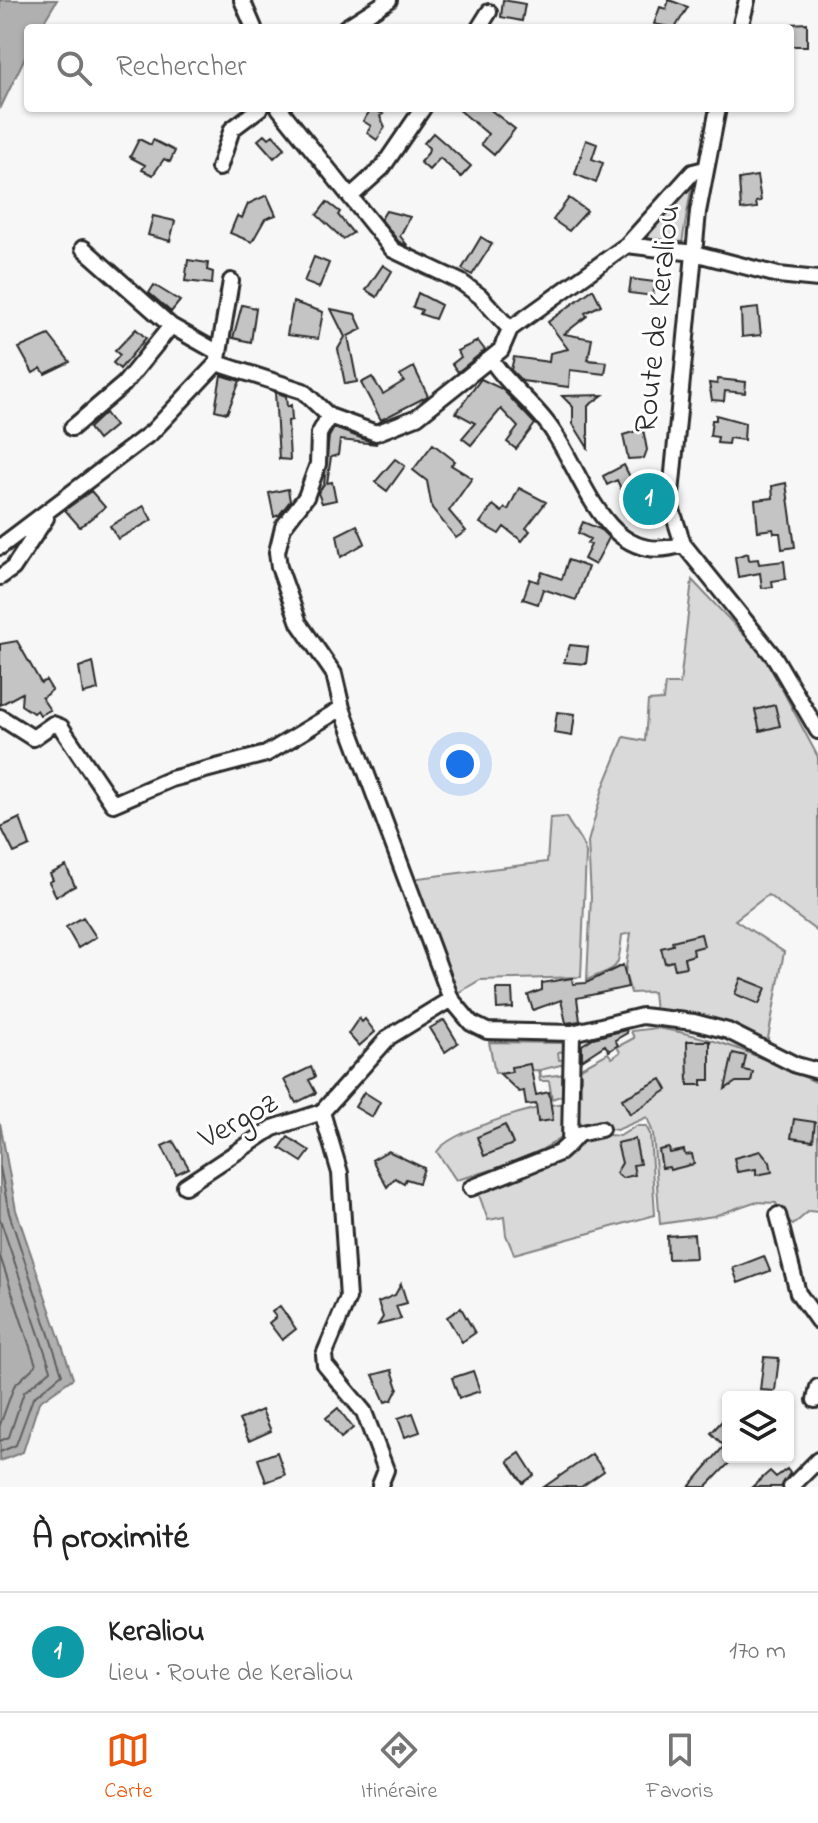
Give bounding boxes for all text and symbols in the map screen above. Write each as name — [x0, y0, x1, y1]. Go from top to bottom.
search box — [24, 24, 794, 112]
icon: search — [52, 46, 96, 90]
text: Rechercher — [116, 46, 247, 90]
street label: Route de Keraliou — [624, 203, 694, 435]
pin: 1 — [623, 469, 675, 529]
your location — [440, 744, 480, 784]
street label: Vergoz — [190, 1081, 288, 1163]
map controls — [722, 1391, 794, 1463]
button: layers — [722, 1391, 794, 1463]
text: À proximité — [32, 1514, 189, 1564]
text: Keraliou — [108, 1611, 205, 1655]
text: 1 — [54, 1633, 62, 1671]
text: 170 m — [729, 1633, 786, 1671]
text: Lieu · Route de Keraliou — [108, 1655, 353, 1693]
tab: Carte — [104, 1728, 152, 1808]
tab: Itinéraire — [361, 1728, 437, 1808]
tab: Favoris — [646, 1728, 714, 1808]

